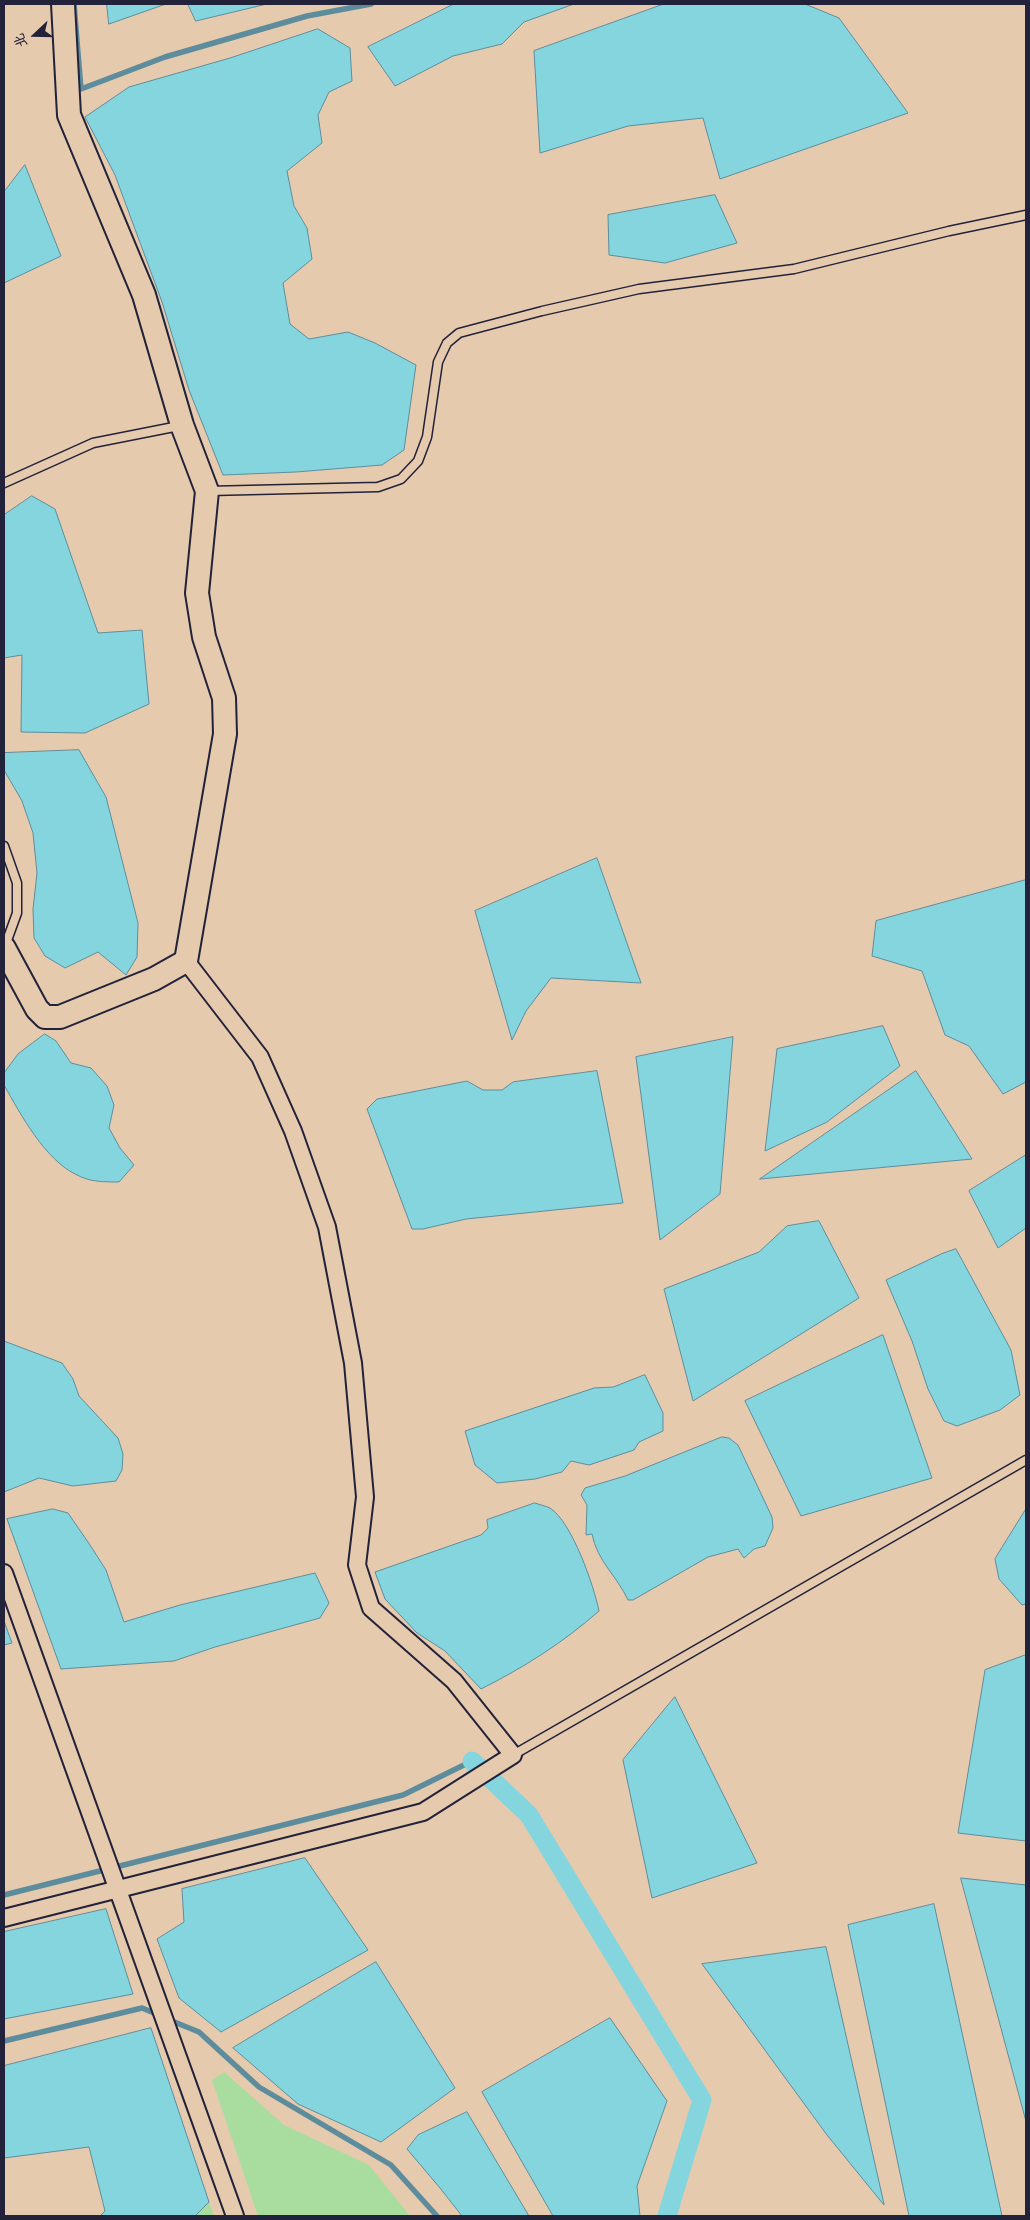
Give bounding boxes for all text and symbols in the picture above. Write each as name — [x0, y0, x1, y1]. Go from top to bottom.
north arrow — [10, 10, 60, 60]
text: 北 — [10, 31, 31, 50]

